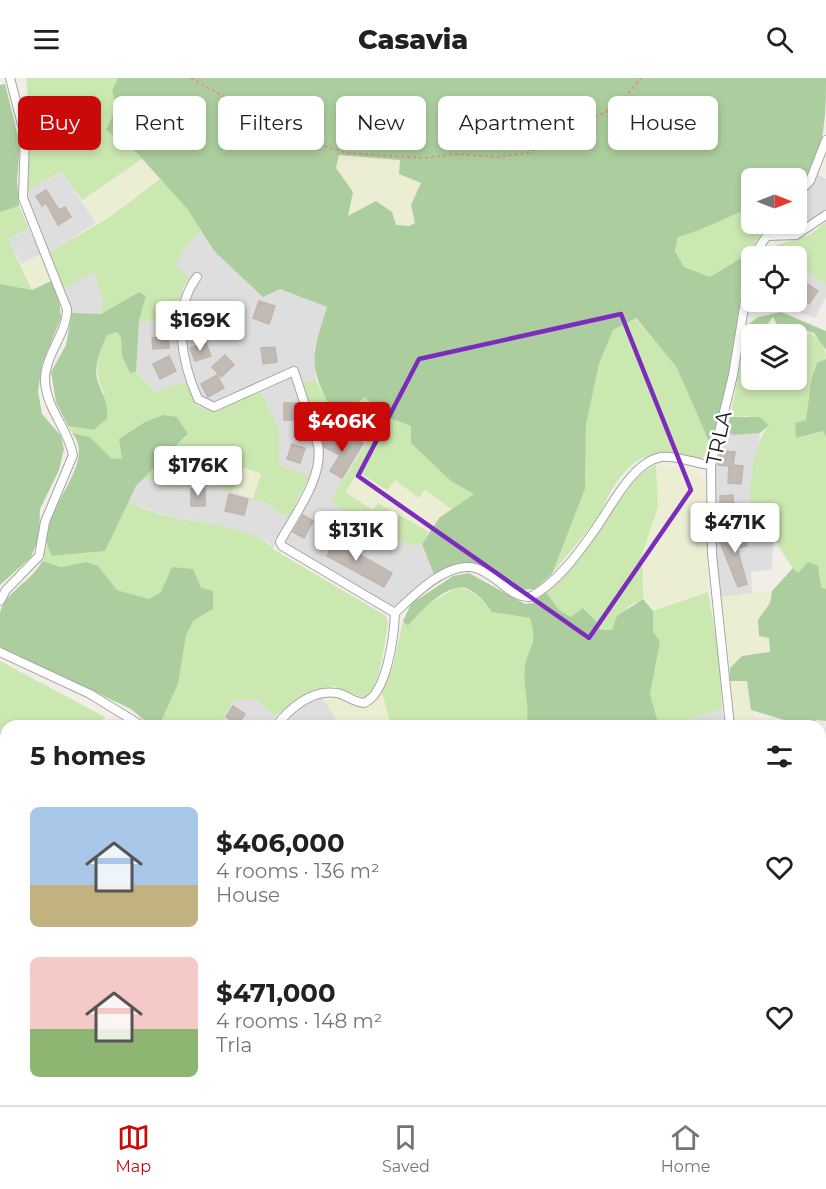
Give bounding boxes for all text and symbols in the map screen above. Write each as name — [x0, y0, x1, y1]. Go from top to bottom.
icon: menu — [30, 23, 63, 56]
text: Casavia — [358, 23, 468, 56]
icon: search — [763, 23, 796, 56]
chip: Buy — [18, 96, 101, 150]
chip: Rent — [113, 96, 206, 150]
chip: Filters — [218, 96, 324, 150]
chip: New — [336, 96, 426, 150]
chip: Apartment — [438, 96, 596, 150]
chip: House — [608, 96, 718, 150]
north arrow — [741, 168, 807, 234]
map controls — [741, 168, 807, 390]
button: locate — [741, 246, 807, 312]
pin: $169K — [158, 301, 242, 352]
text: $169K — [170, 308, 230, 332]
button: layers — [741, 324, 807, 390]
pin: $406K — [300, 402, 384, 453]
street label: TRLA — [701, 408, 737, 467]
text: $406K — [308, 409, 376, 433]
pin: $176K — [156, 446, 240, 497]
text: $176K — [168, 453, 228, 477]
pin: $471K — [693, 503, 777, 554]
text: $471K — [704, 510, 766, 534]
pin: $131K — [314, 511, 398, 562]
text: $131K — [329, 518, 383, 542]
text: 5 homes — [30, 740, 146, 772]
icon: filters — [763, 740, 796, 773]
text: $406,000 — [216, 827, 345, 859]
icon: home — [78, 831, 150, 903]
icon: heart — [763, 851, 796, 884]
text: 4 rooms · 136 m² — [216, 859, 380, 883]
text: House — [216, 883, 280, 907]
text: $471,000 — [216, 977, 336, 1009]
icon: home — [78, 981, 150, 1053]
icon: heart — [763, 1001, 796, 1034]
text: 4 rooms · 148 m² — [216, 1009, 382, 1033]
text: Trla — [216, 1033, 252, 1057]
tab: Map — [115, 1121, 151, 1176]
tab: Saved — [382, 1121, 430, 1176]
tab: Home — [661, 1121, 711, 1176]

